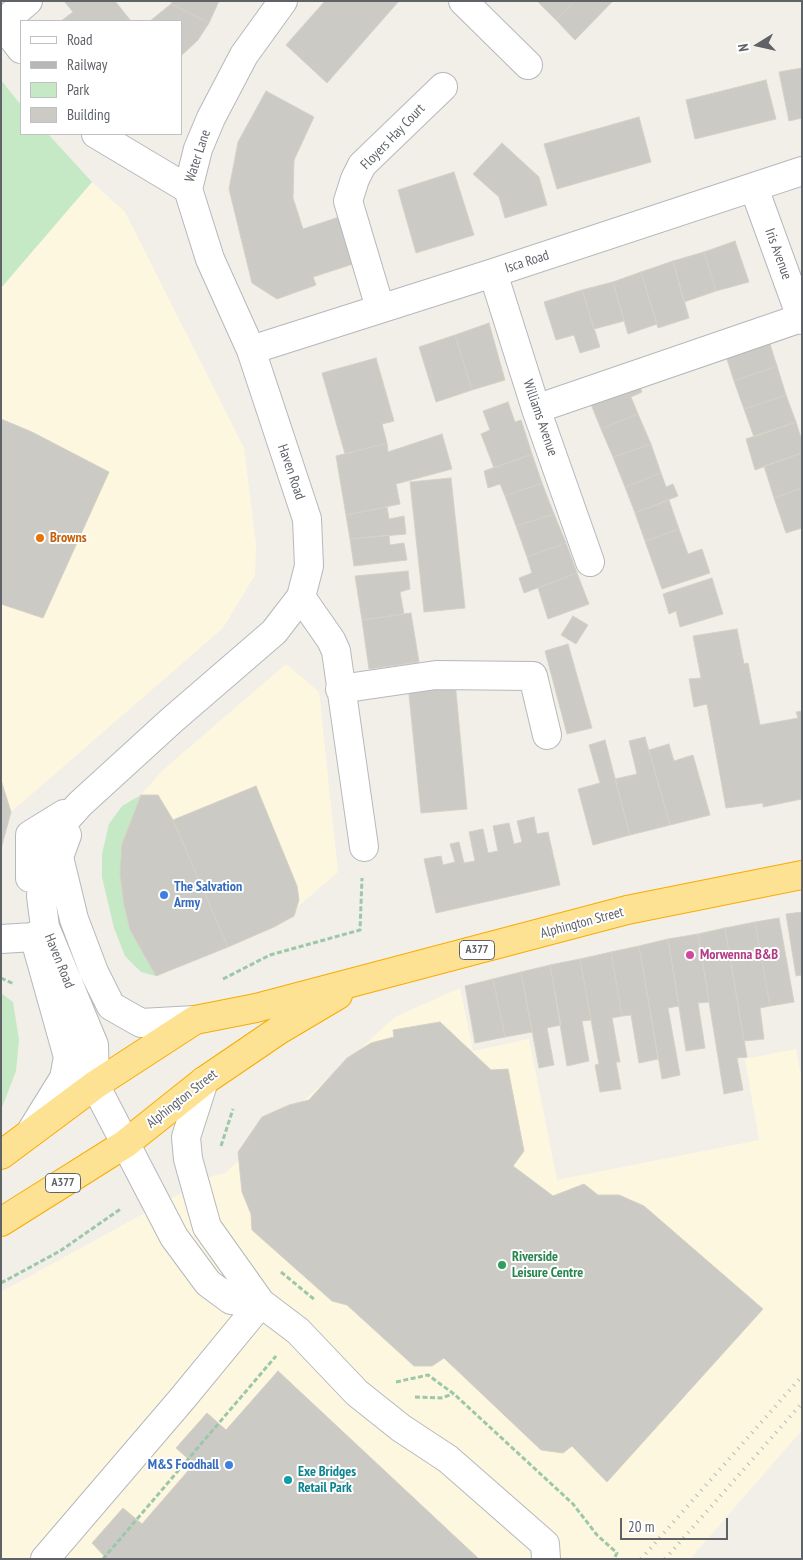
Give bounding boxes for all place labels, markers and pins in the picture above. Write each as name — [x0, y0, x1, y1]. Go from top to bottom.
place label: Browns — [50, 530, 87, 546]
marker: Browns — [34, 532, 46, 544]
place label: The Salvation Army — [174, 879, 242, 912]
marker: The Salvation Army — [158, 889, 170, 901]
place label: Morwenna B&B — [700, 947, 778, 963]
marker: Morwenna B&B — [684, 949, 696, 961]
place label: Riverside Leisure Centre — [512, 1249, 583, 1282]
marker: Riverside Leisure Centre — [496, 1259, 508, 1271]
place label: M&S Foodhall — [148, 1457, 219, 1473]
marker: M&S Foodhall — [223, 1459, 235, 1471]
place label: Exe Bridges Retail Park — [298, 1464, 356, 1496]
marker: Exe Bridges Retail Park — [282, 1474, 294, 1486]

